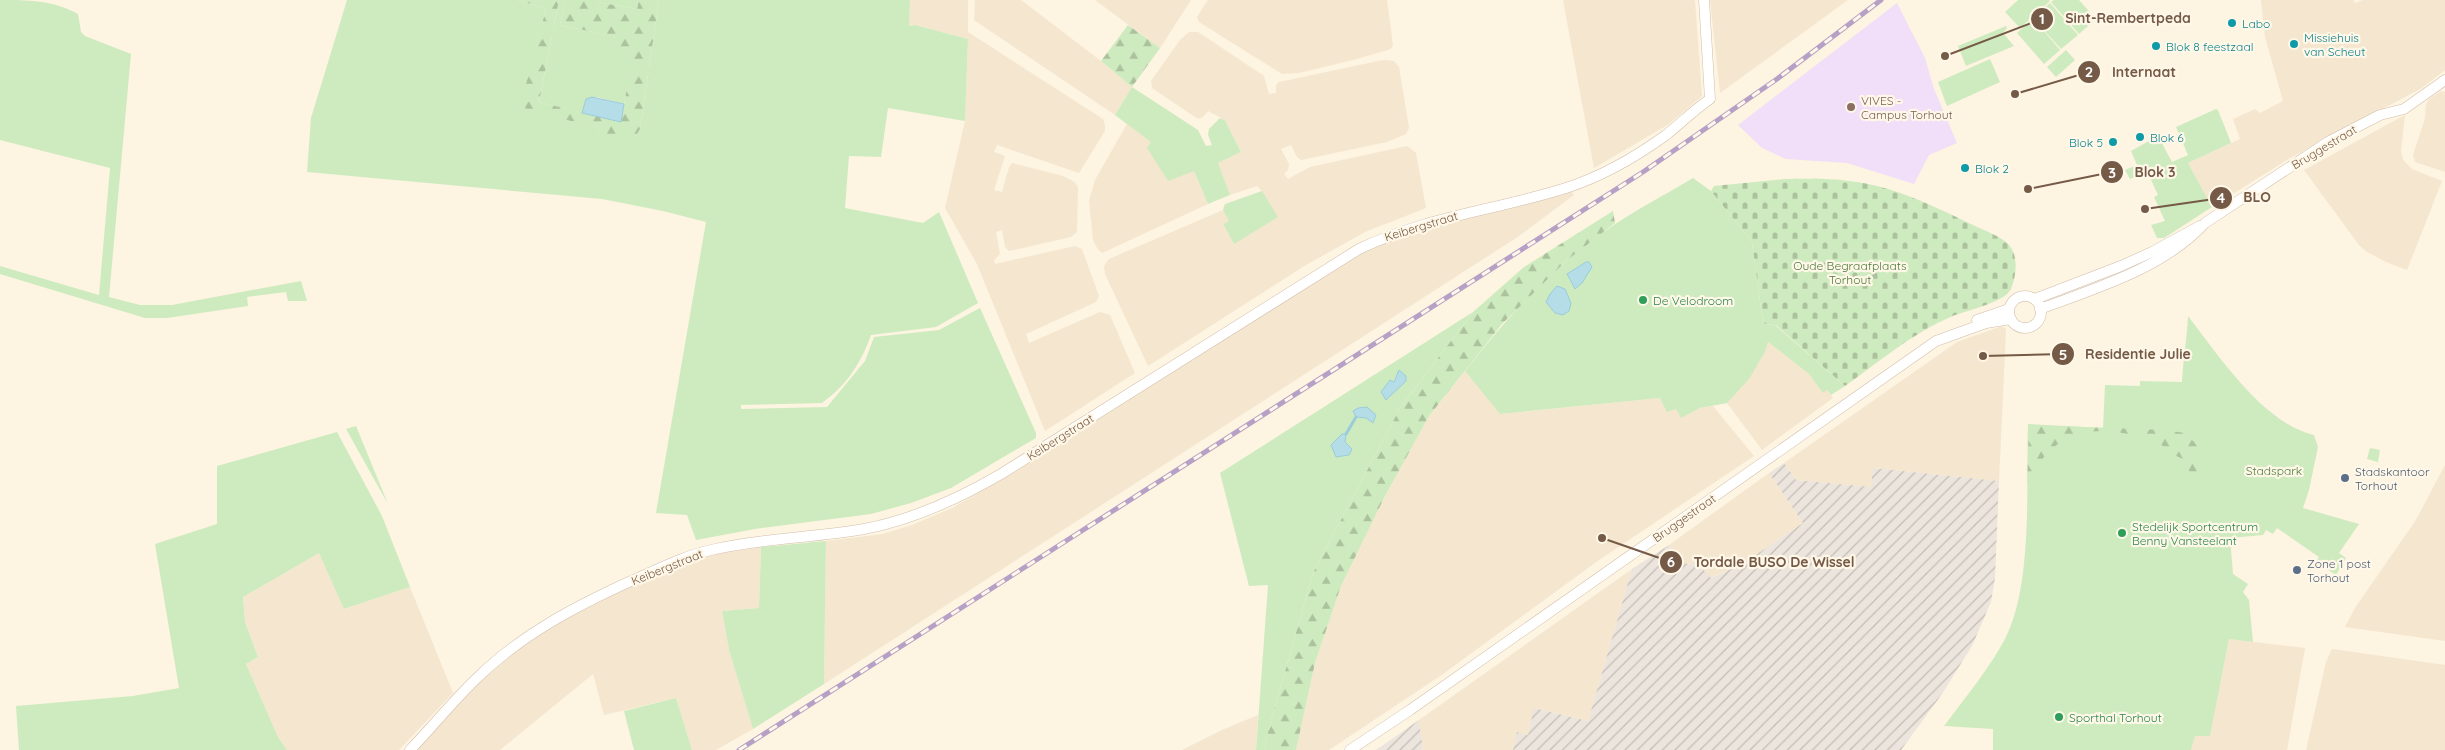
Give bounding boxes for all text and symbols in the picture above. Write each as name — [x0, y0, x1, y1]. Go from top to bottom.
callout: Sint-Rembertpeda — [2030, 4, 2200, 33]
text: 1 — [2039, 9, 2045, 28]
text: Sint-Rembertpeda — [2065, 9, 2191, 27]
place label: Labo — [2242, 16, 2270, 31]
marker: Labo — [2226, 17, 2238, 29]
place label: Missiehuis van Scheut — [2304, 30, 2365, 59]
marker: Missiehuis van Scheut — [2288, 38, 2300, 50]
place label: Blok 8 feestzaal — [2166, 39, 2253, 54]
marker: Blok 8 feestzaal — [2150, 40, 2162, 52]
callout: Internaat — [2077, 58, 2186, 87]
text: 2 — [2085, 62, 2093, 81]
text: Internaat — [2112, 63, 2176, 81]
place label: VIVES - Campus Torhout — [1861, 93, 1953, 122]
marker: VIVES - Campus Torhout — [1845, 101, 1857, 113]
street label: Bruggestraat — [2289, 122, 2359, 172]
place label: Blok 6 — [2150, 130, 2184, 145]
marker: Blok 6 — [2134, 131, 2146, 143]
place label: Blok 5 — [2069, 135, 2103, 150]
marker: Blok 5 — [2107, 136, 2119, 148]
callout: Blok 3 — [2100, 158, 2186, 187]
place label: Blok 2 — [1975, 161, 2009, 176]
marker: Blok 2 — [1959, 162, 1971, 174]
text: 3 — [2108, 163, 2116, 182]
text: Blok 3 — [2135, 163, 2175, 181]
callout: BLO — [2209, 183, 2281, 212]
text: 4 — [2217, 188, 2226, 207]
text: BLO — [2243, 188, 2271, 206]
street label: Keibergstraat — [1382, 208, 1460, 244]
park label: Oude Begraafplaats Torhout — [1793, 258, 1907, 287]
place label: De Velodroom — [1653, 293, 1733, 308]
marker: De Velodroom — [1637, 294, 1649, 306]
callout: Residentie Julie — [2050, 340, 2201, 369]
text: 5 — [2059, 345, 2067, 364]
text: Residentie Julie — [2085, 345, 2191, 363]
street label: Keibergstraat — [1024, 411, 1096, 463]
park label: Stadspark — [2246, 463, 2302, 478]
place label: Stadskantoor Torhout — [2355, 464, 2430, 493]
marker: Stadskantoor Torhout — [2339, 472, 2351, 484]
street label: Bruggestraat — [1650, 491, 1718, 545]
place label: Stedelijk Sportcentrum Benny Vansteelant — [2132, 519, 2258, 548]
marker: Stedelijk Sportcentrum Benny Vansteelant — [2116, 527, 2128, 539]
street label: Keibergstraat — [629, 546, 705, 588]
callout: Tordale BUSO De Wissel — [1658, 548, 1864, 577]
text: 6 — [1667, 552, 1675, 571]
text: Tordale BUSO De Wissel — [1693, 553, 1855, 571]
place label: Zone 1 post Torhout — [2307, 556, 2371, 585]
marker: Zone 1 post Torhout — [2291, 564, 2303, 576]
place label: Sporthal Torhout — [2069, 710, 2162, 725]
marker: Sporthal Torhout — [2053, 711, 2065, 723]

